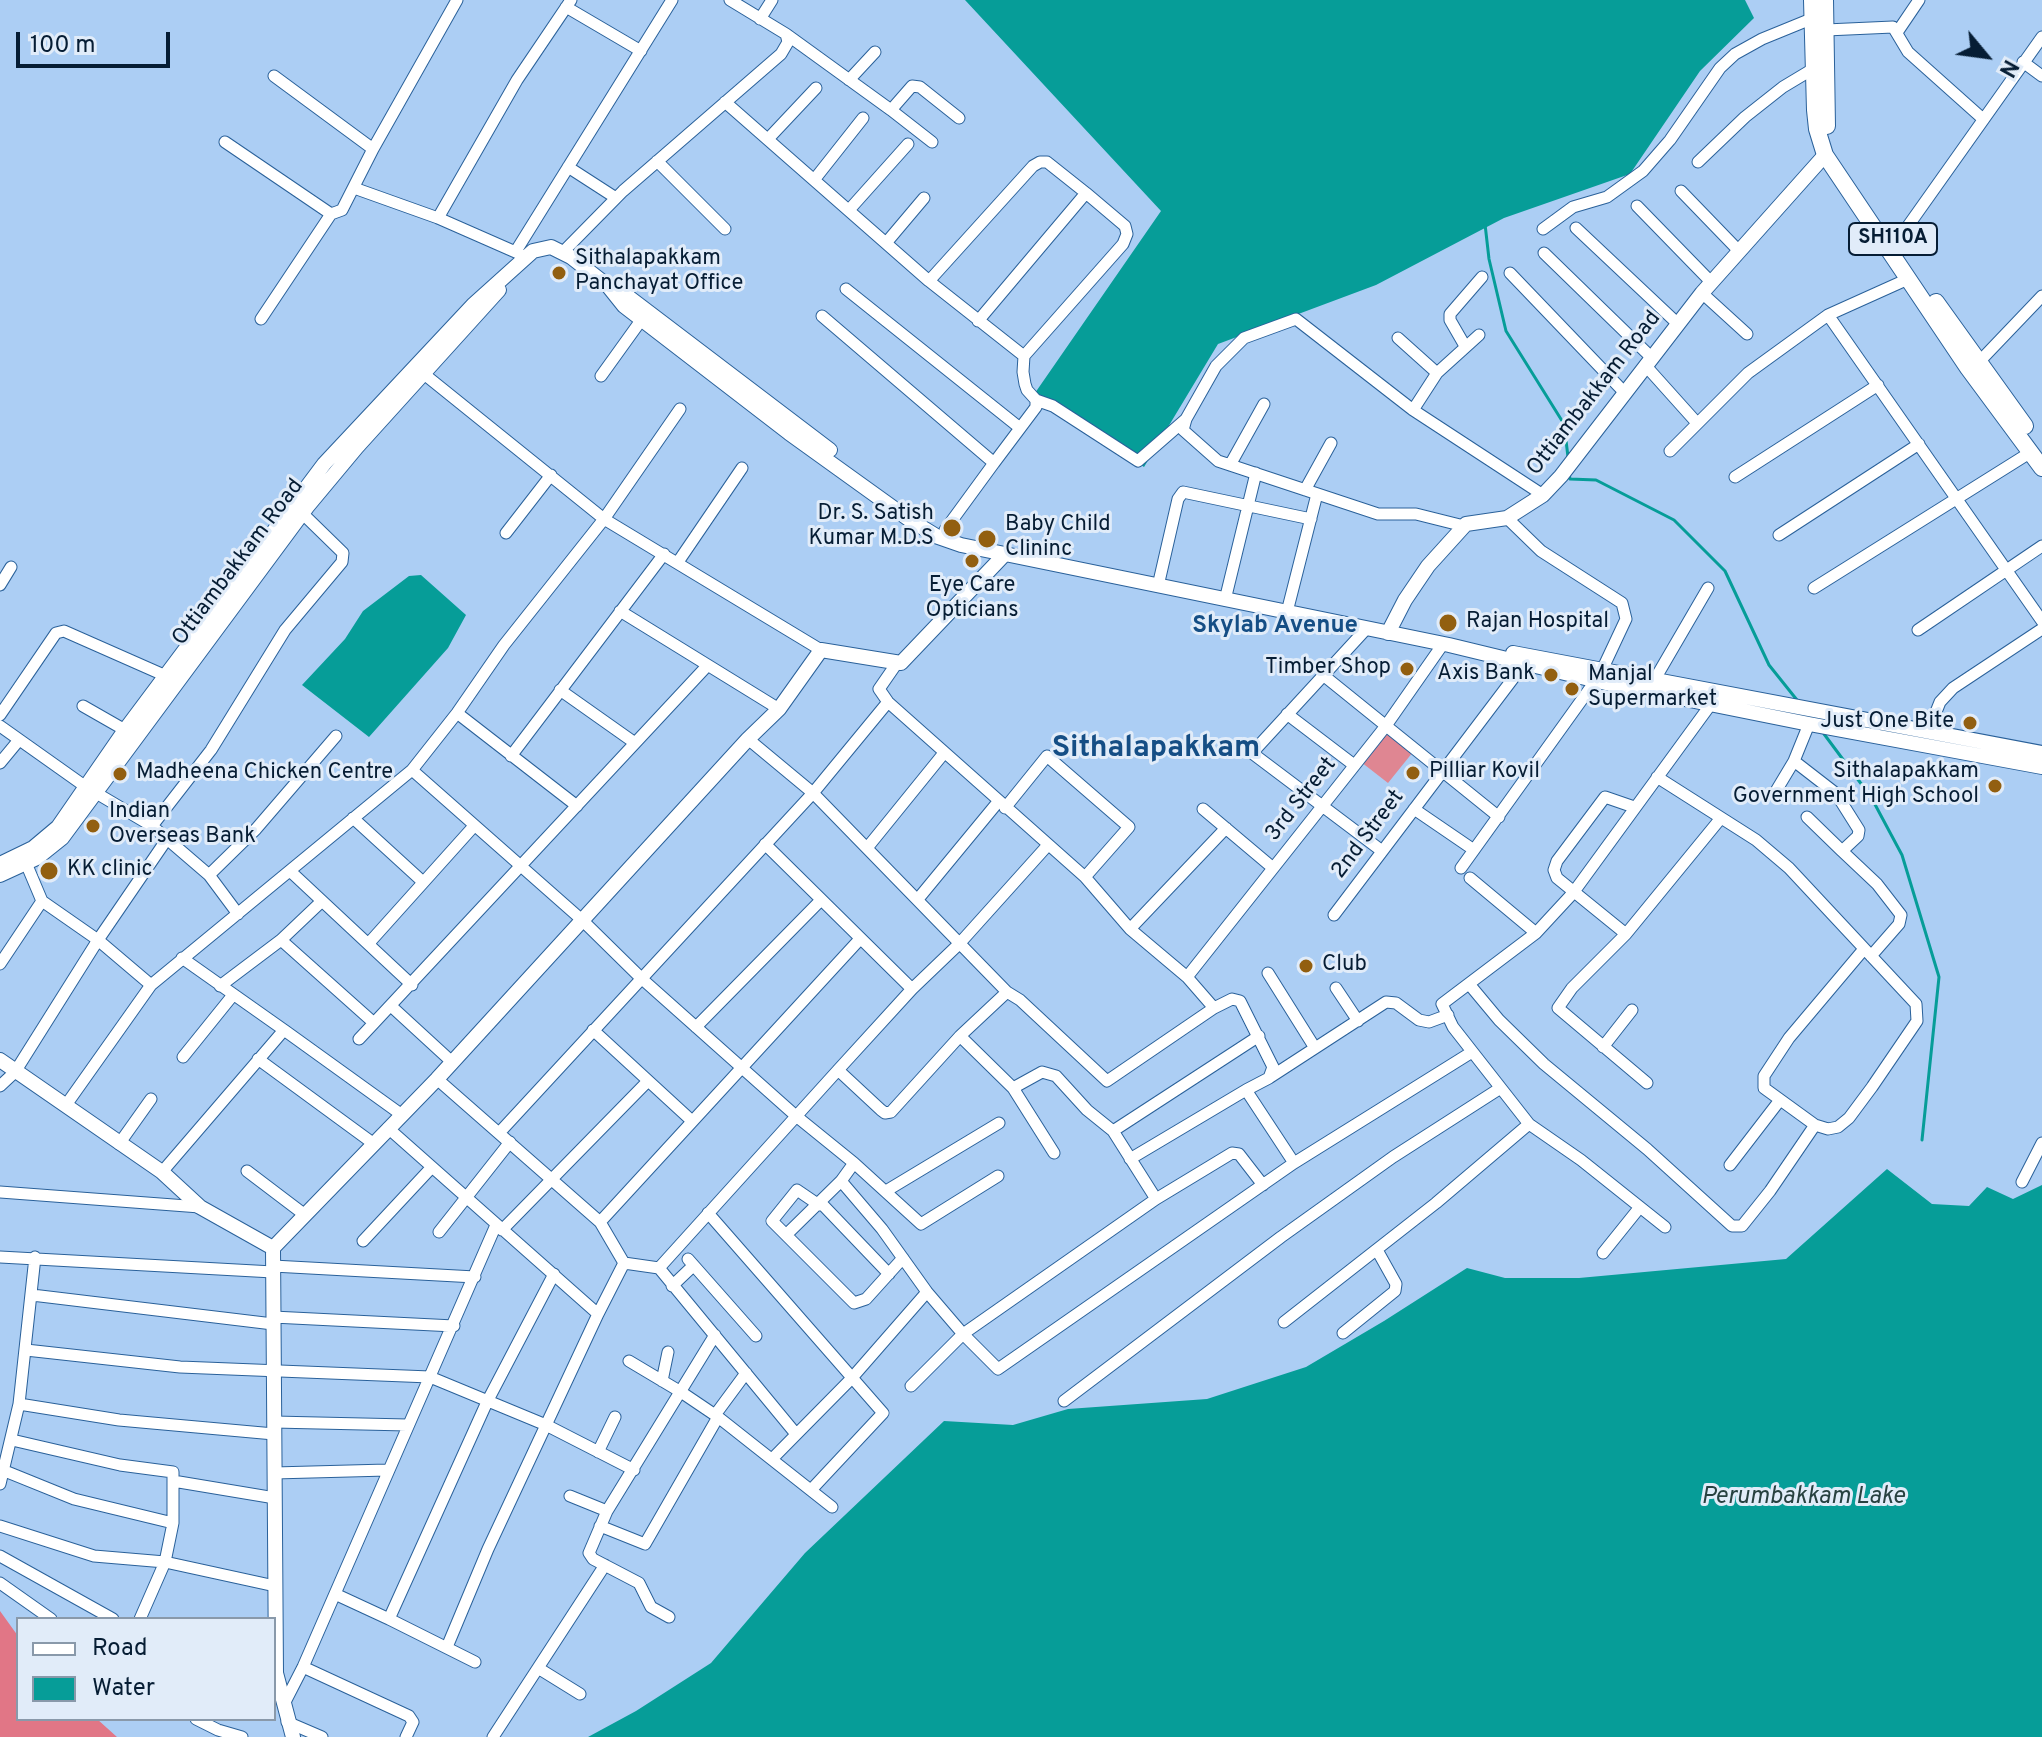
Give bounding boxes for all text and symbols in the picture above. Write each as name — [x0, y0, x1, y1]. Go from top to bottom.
scale bar — [20, 16, 174, 66]
north arrow — [1946, 16, 2026, 96]
text: 100 m — [30, 31, 96, 61]
text: N — [1992, 54, 2023, 81]
road number: SH110A — [1849, 223, 1937, 255]
place label: Sithalapakkam Panchayat Office — [575, 247, 743, 298]
marker: Sithalapakkam Panchayat Office — [550, 264, 568, 282]
street label: Ottiambakkam Road — [1523, 306, 1667, 482]
street label: Ottiambakkam Road — [168, 475, 310, 651]
place label: Dr. S. Satish Kumar M.D.S — [808, 502, 934, 554]
place label: Baby Child Clininc — [1005, 513, 1111, 564]
marker: Dr. S. Satish Kumar M.D.S — [941, 517, 963, 539]
marker: Baby Child Clininc — [976, 528, 998, 550]
marker: Eye Care Opticians — [963, 552, 981, 570]
place label: Eye Care Opticians — [926, 574, 1018, 626]
place label: Rajan Hospital — [1466, 610, 1609, 636]
marker: Rajan Hospital — [1437, 612, 1459, 634]
district label: Skylab Avenue — [1192, 613, 1358, 641]
place label: Timber Shop — [1265, 656, 1391, 682]
marker: Timber Shop — [1398, 660, 1416, 678]
place label: Axis Bank — [1437, 662, 1535, 688]
place label: Manjal Supermarket — [1588, 663, 1717, 714]
marker: Axis Bank — [1542, 666, 1560, 684]
marker: Manjal Supermarket — [1563, 680, 1581, 698]
place label: Just One Bite — [1820, 710, 1954, 736]
marker: Just One Bite — [1961, 714, 1979, 732]
district label: Sithalapakkam — [1052, 732, 1260, 768]
street label: 3rd Street — [1261, 753, 1343, 847]
place label: Pilliar Kovil — [1429, 760, 1540, 786]
place label: Sithalapakkam Government High School — [1733, 760, 1979, 812]
place label: Madheena Chicken Centre — [136, 761, 393, 787]
marker: Pilliar Kovil — [1404, 764, 1422, 782]
marker: Madheena Chicken Centre — [111, 765, 129, 783]
marker: Sithalapakkam Government High School — [1986, 777, 2004, 795]
street label: 2nd Street — [1327, 785, 1411, 885]
place label: Indian Overseas Bank — [109, 800, 256, 852]
marker: Indian Overseas Bank — [84, 817, 102, 835]
place label: KK clinic — [67, 858, 153, 884]
marker: KK clinic — [38, 860, 60, 882]
place label: Club — [1322, 953, 1367, 979]
marker: Club — [1297, 957, 1315, 975]
water label: Perumbakkam Lake — [1701, 1484, 1905, 1512]
legend — [16, 1617, 276, 1721]
text: Road — [92, 1634, 148, 1664]
text: Water — [92, 1674, 155, 1704]

